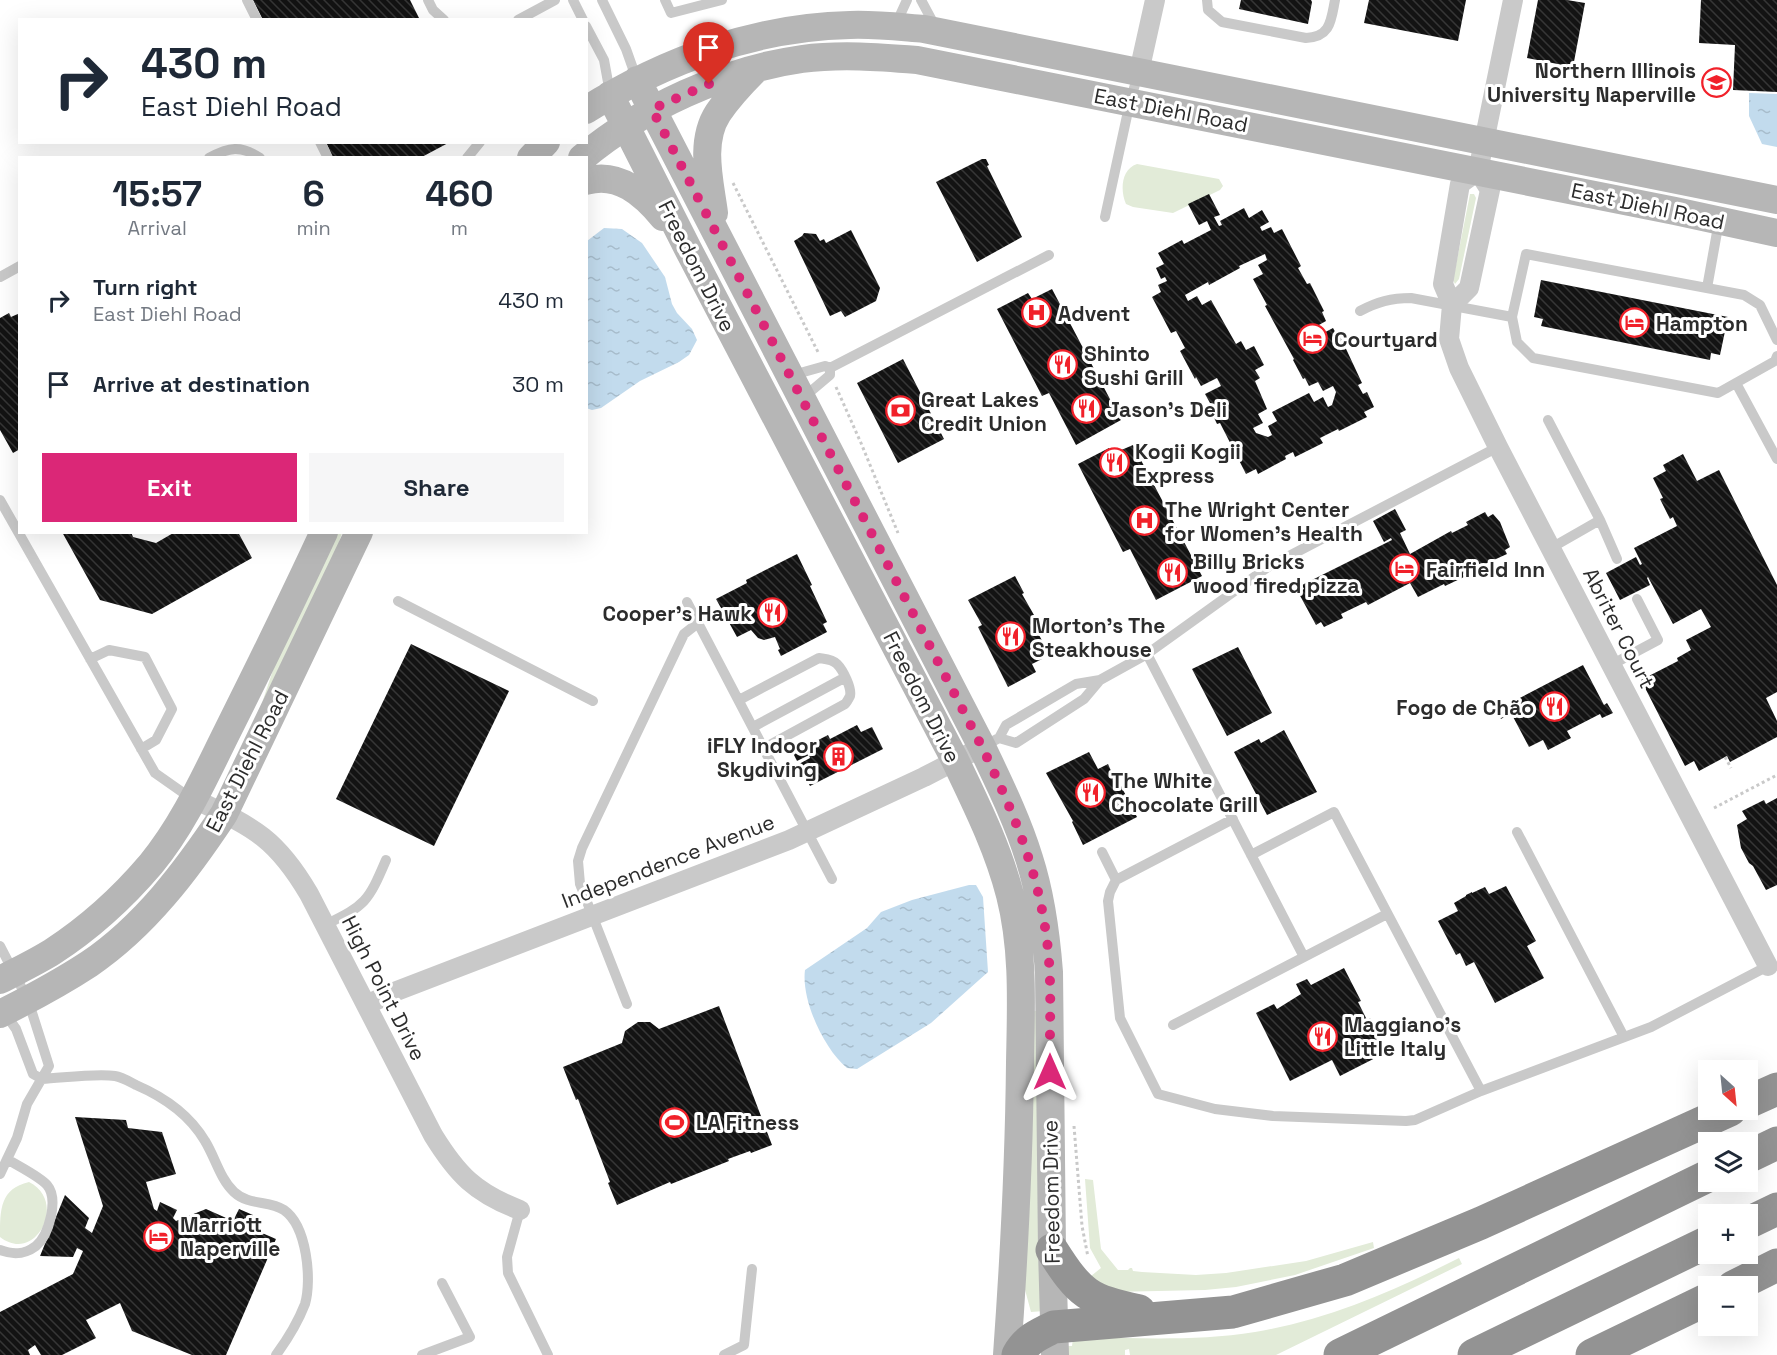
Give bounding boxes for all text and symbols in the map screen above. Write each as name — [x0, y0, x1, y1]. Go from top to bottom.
pin — [683, 22, 734, 84]
icon: arrive — [692, 31, 725, 64]
text: 430 m — [141, 37, 267, 90]
icon: right — [42, 42, 120, 120]
place label: Northern Illinois University Naperville — [1487, 57, 1696, 108]
school or university icon: Northern Illinois University Naperville — [1701, 66, 1733, 98]
street label: East Diehl Road — [1092, 82, 1250, 138]
text: East Diehl Road — [141, 89, 342, 124]
text: 15:57 — [112, 171, 202, 217]
text: 6 — [302, 171, 325, 217]
text: 460 — [425, 171, 494, 217]
street label: East Diehl Road — [1569, 177, 1727, 235]
street label: Freedom Drive — [652, 196, 742, 336]
text: Arrival — [127, 215, 187, 241]
text: min — [296, 215, 331, 241]
text: m — [451, 215, 468, 241]
text: Turn right — [93, 273, 198, 301]
icon: right — [42, 284, 75, 317]
text: 430 m — [498, 286, 564, 314]
hospital icon: Advent — [1021, 297, 1053, 329]
place label: Advent — [1058, 300, 1130, 327]
text: East Diehl Road — [93, 301, 242, 327]
hotel icon: Hampton — [1619, 307, 1651, 339]
place label: Hampton — [1656, 310, 1748, 337]
hotel icon: Courtyard — [1297, 323, 1329, 355]
place label: Courtyard — [1334, 326, 1438, 353]
place label: Shinto Sushi Grill — [1084, 340, 1184, 391]
restaurant icon: Shinto Sushi Grill — [1047, 349, 1079, 381]
icon: arrive — [42, 368, 75, 401]
text: Arrive at destination — [93, 370, 310, 398]
text: 30 m — [512, 370, 564, 398]
place label: Great Lakes Credit Union — [921, 386, 1047, 437]
restaurant icon: Jason's Deli — [1070, 393, 1102, 425]
bank icon: Great Lakes Credit Union — [884, 395, 916, 427]
place label: Jason's Deli — [1107, 396, 1227, 423]
place label: Kogii Kogii Express — [1135, 438, 1241, 489]
restaurant icon: Kogii Kogii Express — [1098, 447, 1130, 479]
button: Exit — [42, 453, 297, 522]
button: Share — [309, 453, 564, 522]
place label: The Wright Center for Women's Health — [1165, 496, 1363, 547]
hospital icon: The Wright Center for Women's Health — [1128, 505, 1160, 537]
place label: Billy Bricks wood fired pizza — [1193, 548, 1360, 599]
hotel icon: Fairfield Inn — [1389, 553, 1421, 585]
place label: Fairfield Inn — [1426, 556, 1545, 583]
restaurant icon: Billy Bricks wood fired pizza — [1156, 557, 1188, 589]
street label: Abriter Court — [1577, 563, 1661, 693]
restaurant icon: Cooper's Hawk — [757, 597, 789, 629]
place label: Cooper's Hawk — [602, 600, 752, 627]
place label: Morton's The Steakhouse — [1032, 612, 1165, 663]
restaurant icon: Morton's The Steakhouse — [995, 621, 1027, 653]
street label: Freedom Drive — [877, 627, 967, 767]
street label: East Diehl Road — [200, 685, 294, 837]
restaurant icon: Fogo de Chão — [1539, 691, 1571, 723]
place label: Fogo de Chão — [1396, 694, 1534, 721]
place label: iFLY Indoor Skydiving — [707, 732, 817, 783]
building icon: iFLY Indoor Skydiving — [822, 741, 854, 773]
place label: The White Chocolate Grill — [1111, 767, 1258, 818]
restaurant icon: The White Chocolate Grill — [1074, 776, 1106, 808]
street label: Independence Avenue — [558, 808, 778, 914]
street label: High Point Drive — [336, 911, 432, 1065]
place label: Maggiano's Little Italy — [1344, 1011, 1461, 1062]
restaurant icon: Maggiano's Little Italy — [1307, 1020, 1339, 1052]
position arrow — [1018, 1040, 1082, 1104]
north arrow — [1698, 1060, 1758, 1120]
map controls — [1698, 1060, 1758, 1336]
sports icon: LA Fitness — [659, 1106, 691, 1138]
place label: LA Fitness — [696, 1109, 799, 1136]
street label: Freedom Drive — [1036, 1120, 1066, 1264]
button: layers — [1698, 1132, 1758, 1192]
button: + — [1698, 1204, 1758, 1264]
place label: Marriott Naperville — [180, 1211, 280, 1262]
hotel icon: Marriott Naperville — [143, 1220, 175, 1252]
button: − — [1698, 1276, 1758, 1336]

